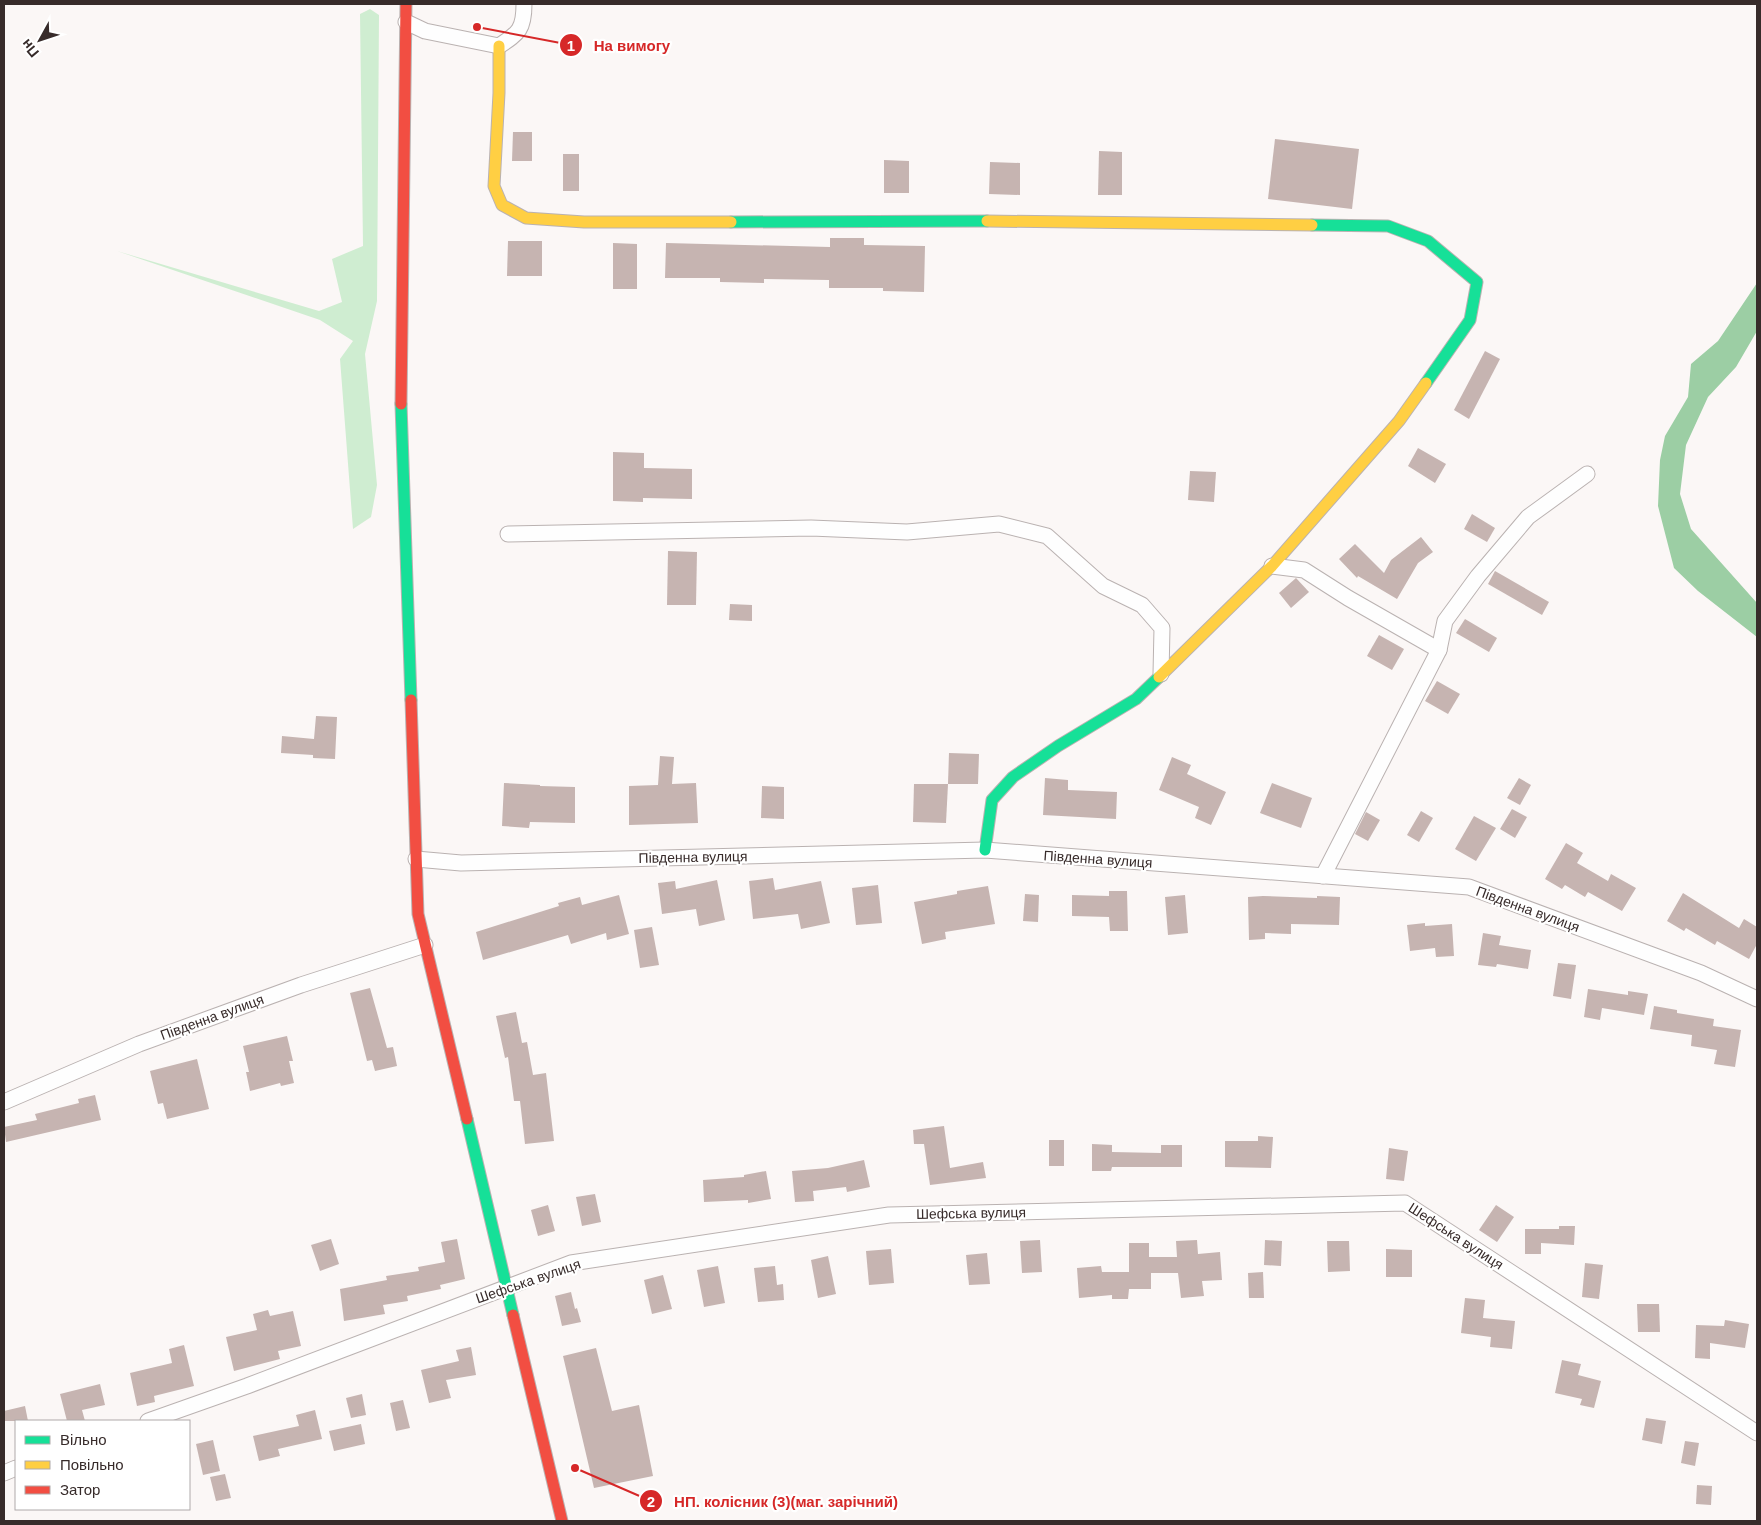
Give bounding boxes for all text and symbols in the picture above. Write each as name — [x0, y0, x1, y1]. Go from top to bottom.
north arrow — [15, 15, 65, 65]
callout: На вимогу — [558, 30, 680, 60]
text: Пн — [18, 36, 42, 61]
text: 1 — [567, 37, 575, 54]
text: На вимогу — [594, 37, 671, 54]
street label: Південна вулиця — [1043, 847, 1153, 871]
street label: Південна вулиця — [638, 848, 748, 866]
street label: Південна вулиця — [1474, 883, 1582, 935]
street label: Південна вулиця — [158, 991, 266, 1043]
street label: Шефська вулиця — [1406, 1199, 1506, 1273]
street label: Шефська вулиця — [916, 1204, 1026, 1222]
street label: Шефська вулиця — [473, 1256, 583, 1306]
legend — [15, 1420, 190, 1510]
text: Вільно — [60, 1431, 107, 1448]
text: Повільно — [60, 1456, 124, 1473]
text: Затор — [60, 1481, 100, 1498]
callout: НП. колісник (3)(маг. зарічний) — [639, 1486, 908, 1516]
text: 2 — [647, 1493, 655, 1510]
text: НП. колісник (3)(маг. зарічний) — [674, 1493, 898, 1510]

